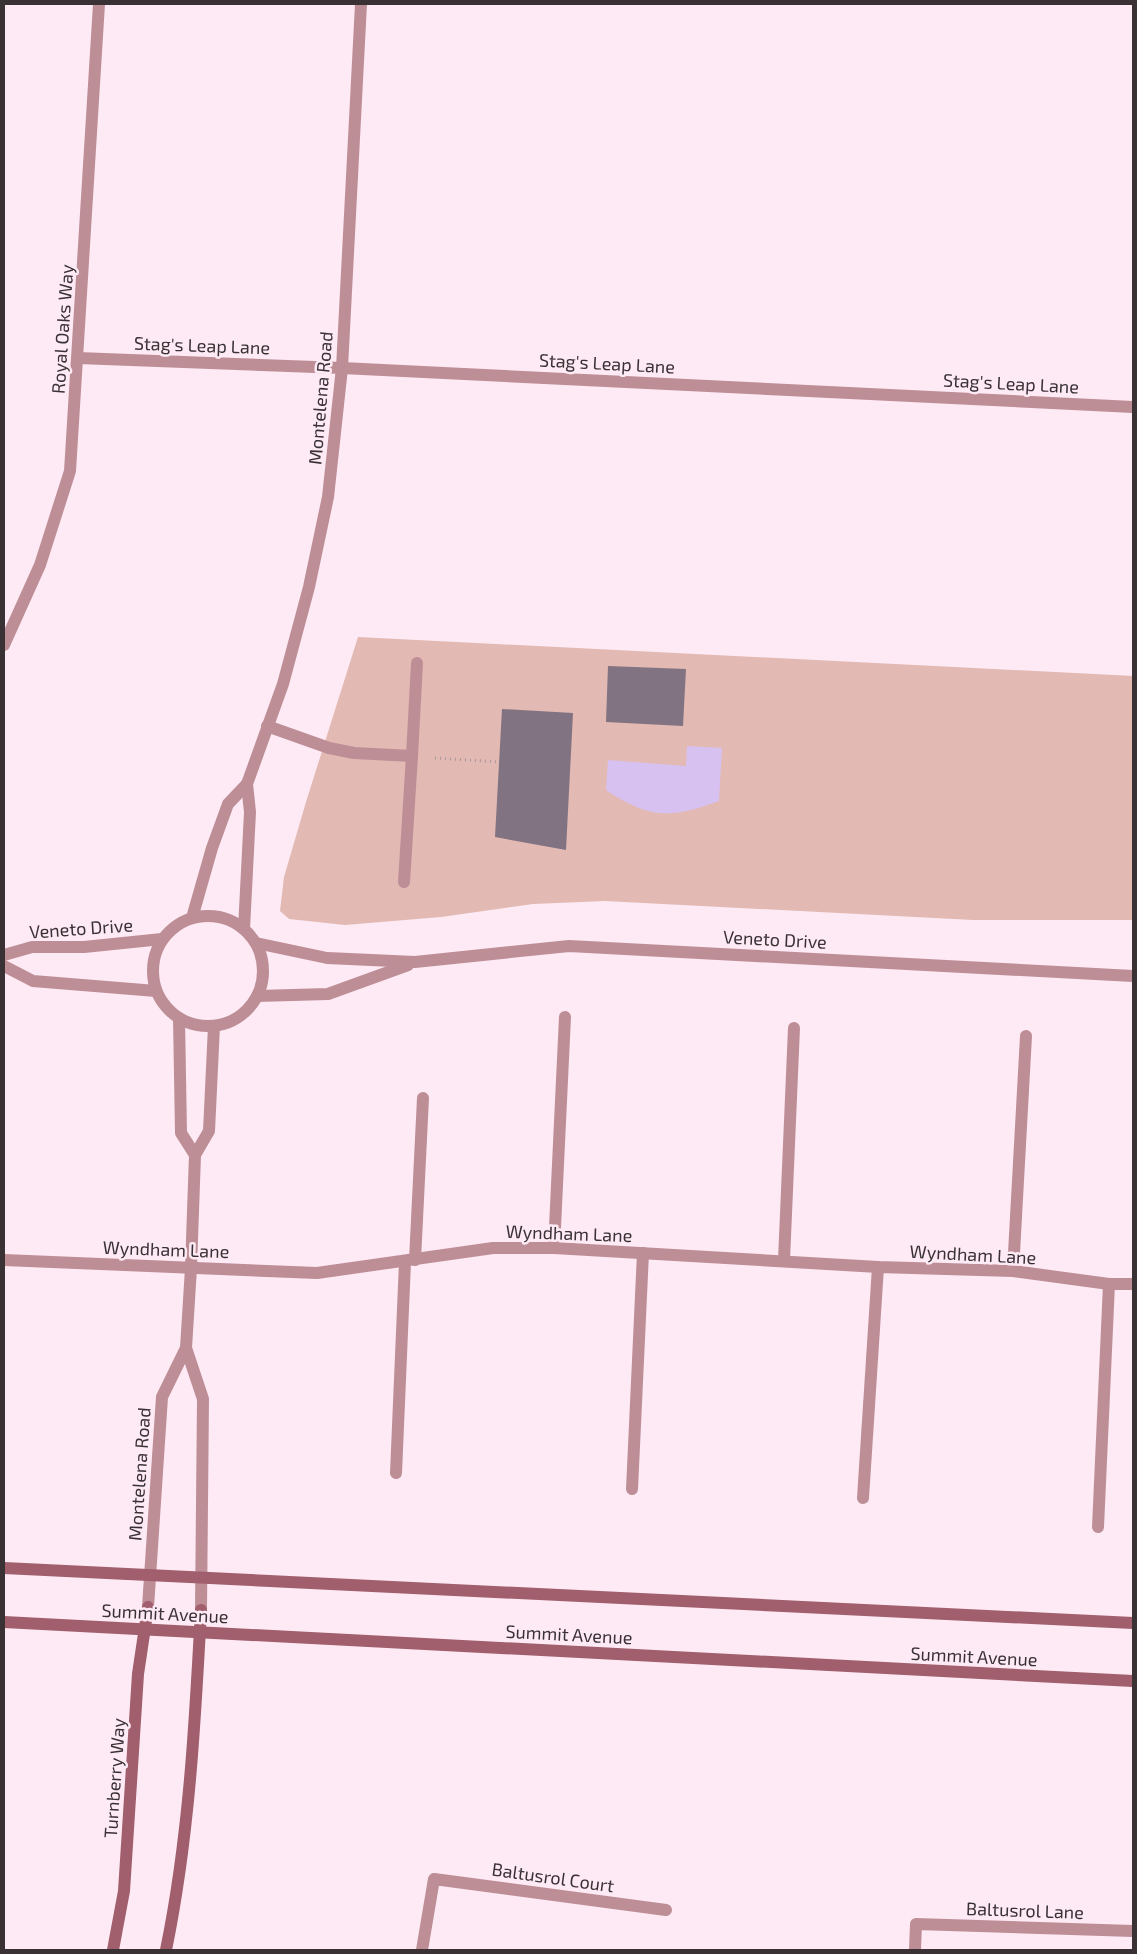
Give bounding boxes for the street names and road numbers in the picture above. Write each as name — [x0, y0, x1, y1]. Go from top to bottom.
street label: Royal Oaks Way — [47, 263, 78, 394]
street label: Montelena Road — [303, 330, 337, 466]
street label: Stag's Leap Lane — [134, 332, 270, 358]
street label: Stag's Leap Lane — [538, 348, 676, 378]
street label: Stag's Leap Lane — [942, 368, 1080, 398]
street label: Veneto Drive — [28, 913, 134, 943]
street label: Veneto Drive — [723, 925, 827, 953]
street label: Wyndham Lane — [505, 1220, 633, 1246]
street label: Wyndham Lane — [102, 1236, 230, 1262]
street label: Wyndham Lane — [909, 1240, 1037, 1268]
street label: Montelena Road — [123, 1406, 155, 1542]
street label: Summit Avenue — [101, 1599, 229, 1627]
street label: Summit Avenue — [505, 1620, 633, 1648]
street label: Summit Avenue — [910, 1642, 1038, 1670]
street label: Turnberry Way — [99, 1717, 129, 1839]
street label: Baltusrol Court — [490, 1858, 616, 1897]
street label: Baltusrol Lane — [966, 1897, 1084, 1923]

